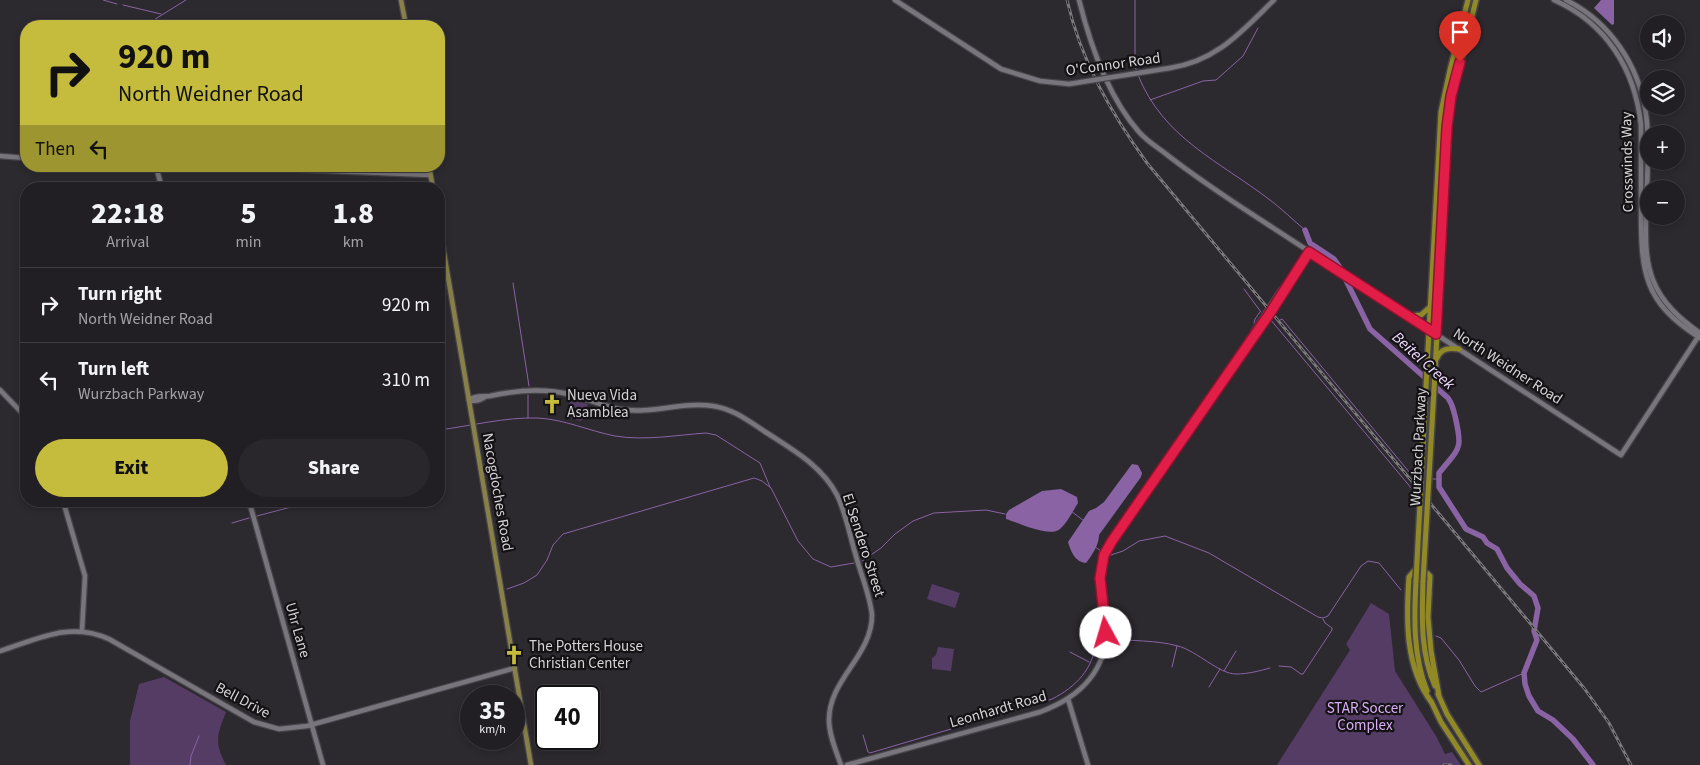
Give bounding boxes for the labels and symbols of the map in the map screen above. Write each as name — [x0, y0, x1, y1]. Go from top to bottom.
pin — [1439, 11, 1481, 62]
street label: O'Connor Road — [1064, 47, 1162, 82]
street label: Crosswinds Way — [1616, 111, 1639, 213]
street label: North Weidner Road — [1449, 323, 1567, 410]
water label: Beitel Creek — [1387, 327, 1460, 395]
place label: Nueva Vida Asamblea — [567, 385, 637, 423]
street label: Wurzbach Parkway — [1405, 387, 1432, 507]
church icon: Nueva Vida Asamblea — [541, 393, 563, 415]
street label: Nacogdoches Road — [477, 431, 518, 553]
street label: El Sendero Street — [837, 491, 890, 600]
street label: Uhr Lane — [280, 600, 315, 660]
position arrow — [1079, 606, 1131, 658]
place label: The Potters House Christian Center — [529, 636, 643, 674]
church icon: The Potters House Christian Center — [503, 644, 525, 666]
street label: Bell Drive — [212, 677, 274, 724]
speed limit sign: 40 — [535, 685, 600, 750]
street label: Leonhardt Road — [947, 686, 1049, 733]
park label: STAR Soccer Complex — [1327, 698, 1404, 736]

